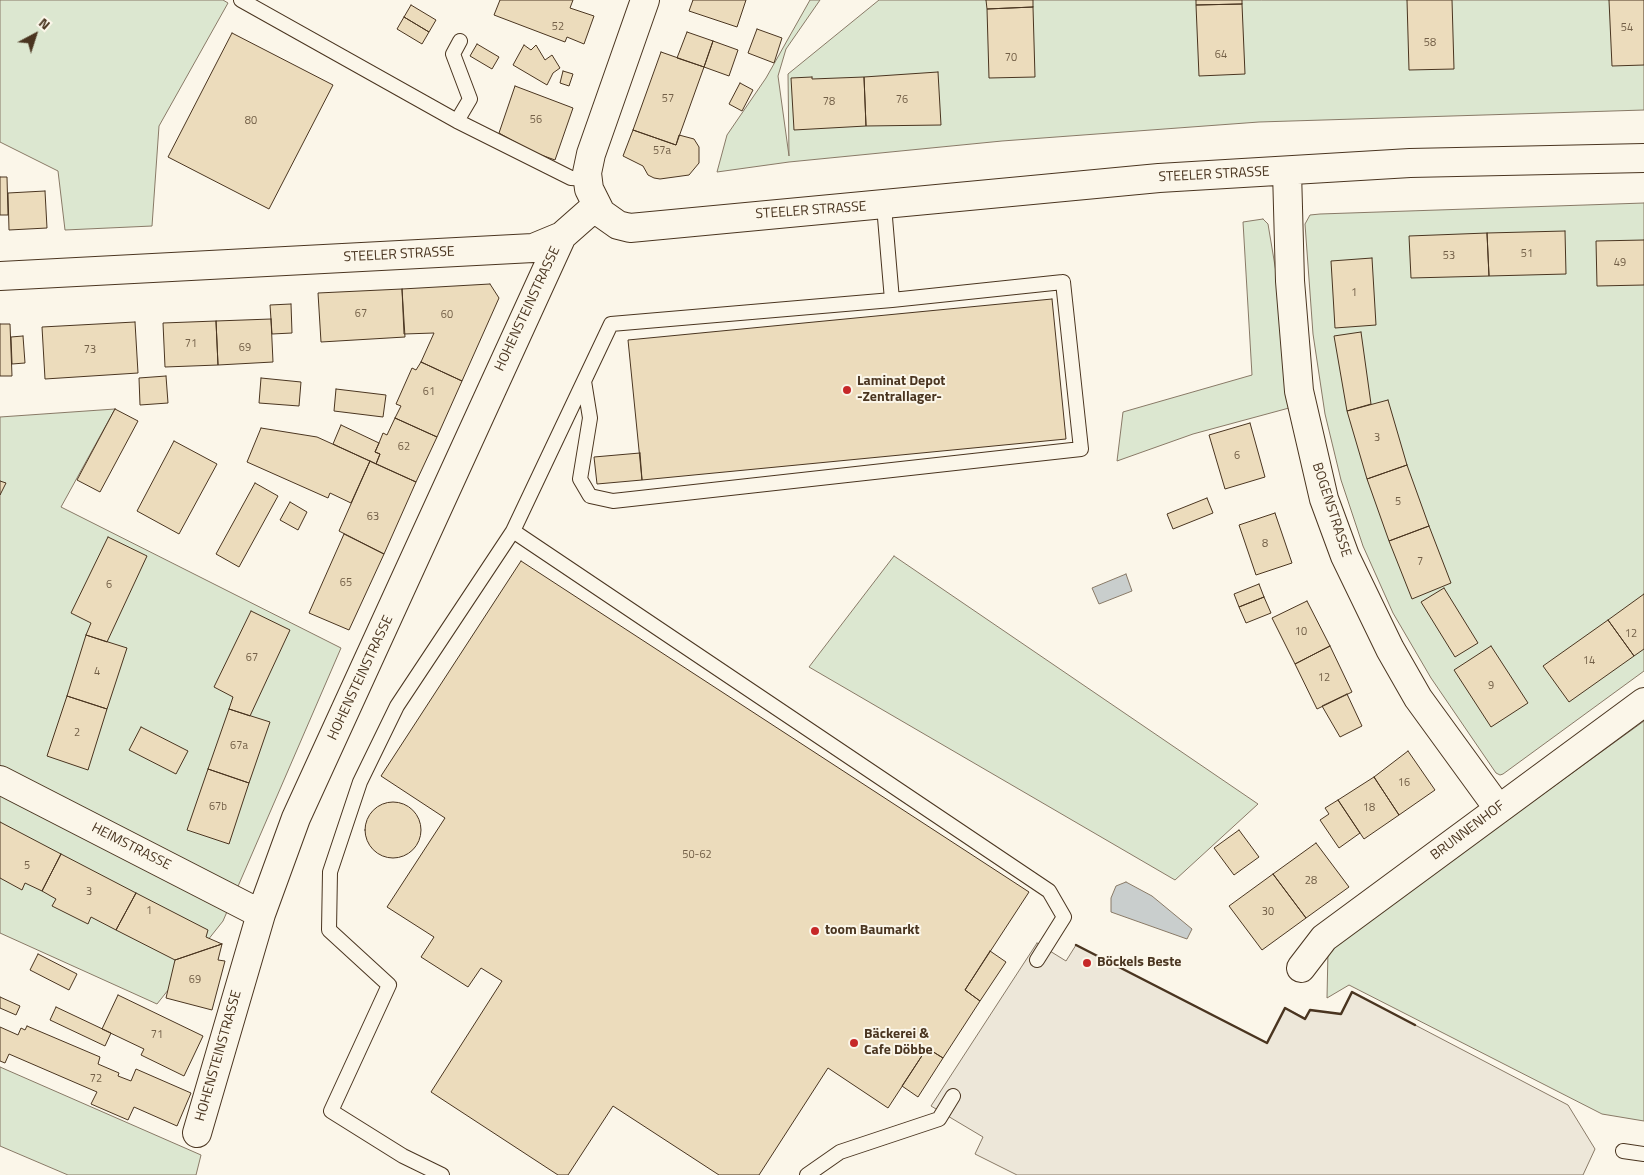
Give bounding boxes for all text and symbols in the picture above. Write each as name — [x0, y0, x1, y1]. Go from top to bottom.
north arrow — [10, 10, 60, 60]
text: N — [34, 12, 55, 34]
house number: 52 — [552, 20, 564, 34]
house number: 54 — [1621, 21, 1633, 35]
house number: 58 — [1424, 36, 1436, 50]
house number: 64 — [1215, 48, 1227, 62]
house number: 70 — [1005, 51, 1017, 65]
house number: 57 — [662, 92, 674, 106]
house number: 76 — [896, 93, 908, 107]
house number: 78 — [823, 95, 835, 109]
house number: 56 — [530, 113, 542, 127]
house number: 80 — [245, 114, 257, 128]
house number: 57a — [653, 144, 671, 158]
street label: STEELER STRASSE — [1158, 164, 1270, 186]
street label: STEELER STRASSE — [755, 199, 867, 223]
street label: STEELER STRASSE — [343, 244, 455, 266]
street label: HOHENSTEINSTRASSE — [492, 244, 564, 374]
house number: 51 — [1521, 247, 1533, 261]
house number: 53 — [1443, 249, 1455, 263]
house number: 49 — [1614, 256, 1626, 270]
house number: 1 — [1351, 286, 1357, 300]
house number: 67 — [355, 307, 367, 321]
house number: 60 — [441, 308, 453, 322]
house number: 71 — [185, 337, 197, 351]
house number: 69 — [239, 341, 251, 355]
house number: 73 — [84, 343, 96, 357]
place label: Laminat Depot -Zentrallager- — [857, 374, 945, 407]
marker: Laminat Depot -Zentrallager- — [841, 384, 853, 396]
house number: 61 — [423, 385, 435, 399]
house number: 3 — [1374, 431, 1380, 445]
house number: 62 — [398, 440, 410, 454]
house number: 6 — [1234, 449, 1240, 463]
street label: BOGENSTRASSE — [1308, 461, 1354, 559]
house number: 5 — [1395, 495, 1401, 509]
house number: 63 — [367, 510, 379, 524]
house number: 8 — [1262, 537, 1268, 551]
house number: 7 — [1417, 555, 1423, 569]
house number: 65 — [340, 576, 352, 590]
house number: 6 — [106, 578, 112, 592]
street label: HOHENSTEINSTRASSE — [325, 613, 397, 743]
house number: 10 — [1295, 625, 1307, 639]
house number: 12 — [1625, 627, 1637, 641]
house number: 67 — [246, 651, 258, 665]
house number: 14 — [1583, 654, 1595, 668]
house number: 4 — [94, 665, 100, 679]
house number: 12 — [1318, 671, 1330, 685]
house number: 9 — [1488, 679, 1494, 693]
house number: 2 — [74, 726, 80, 740]
house number: 67a — [230, 739, 248, 753]
house number: 16 — [1398, 776, 1410, 790]
street label: BRUNNENHOF — [1428, 798, 1508, 864]
house number: 67b — [209, 800, 227, 814]
house number: 18 — [1363, 801, 1375, 815]
street label: HEIMSTRASSE — [88, 820, 174, 874]
house number: 50-62 — [682, 848, 712, 862]
house number: 5 — [24, 859, 30, 873]
house number: 28 — [1305, 874, 1317, 888]
house number: 3 — [86, 885, 92, 899]
house number: 1 — [146, 904, 152, 918]
house number: 30 — [1262, 905, 1274, 919]
place label: toom Baumarkt — [825, 923, 920, 939]
marker: toom Baumarkt — [809, 925, 821, 937]
place label: Böckels Beste — [1097, 955, 1181, 971]
marker: Böckels Beste — [1081, 957, 1093, 969]
house number: 69 — [189, 973, 201, 987]
street label: HOHENSTEINSTRASSE — [192, 989, 246, 1123]
place label: Bäckerei & Cafe Döbbe — [864, 1027, 933, 1060]
house number: 71 — [151, 1028, 163, 1042]
marker: Bäckerei & Cafe Döbbe — [848, 1037, 860, 1049]
house number: 72 — [90, 1072, 102, 1086]

